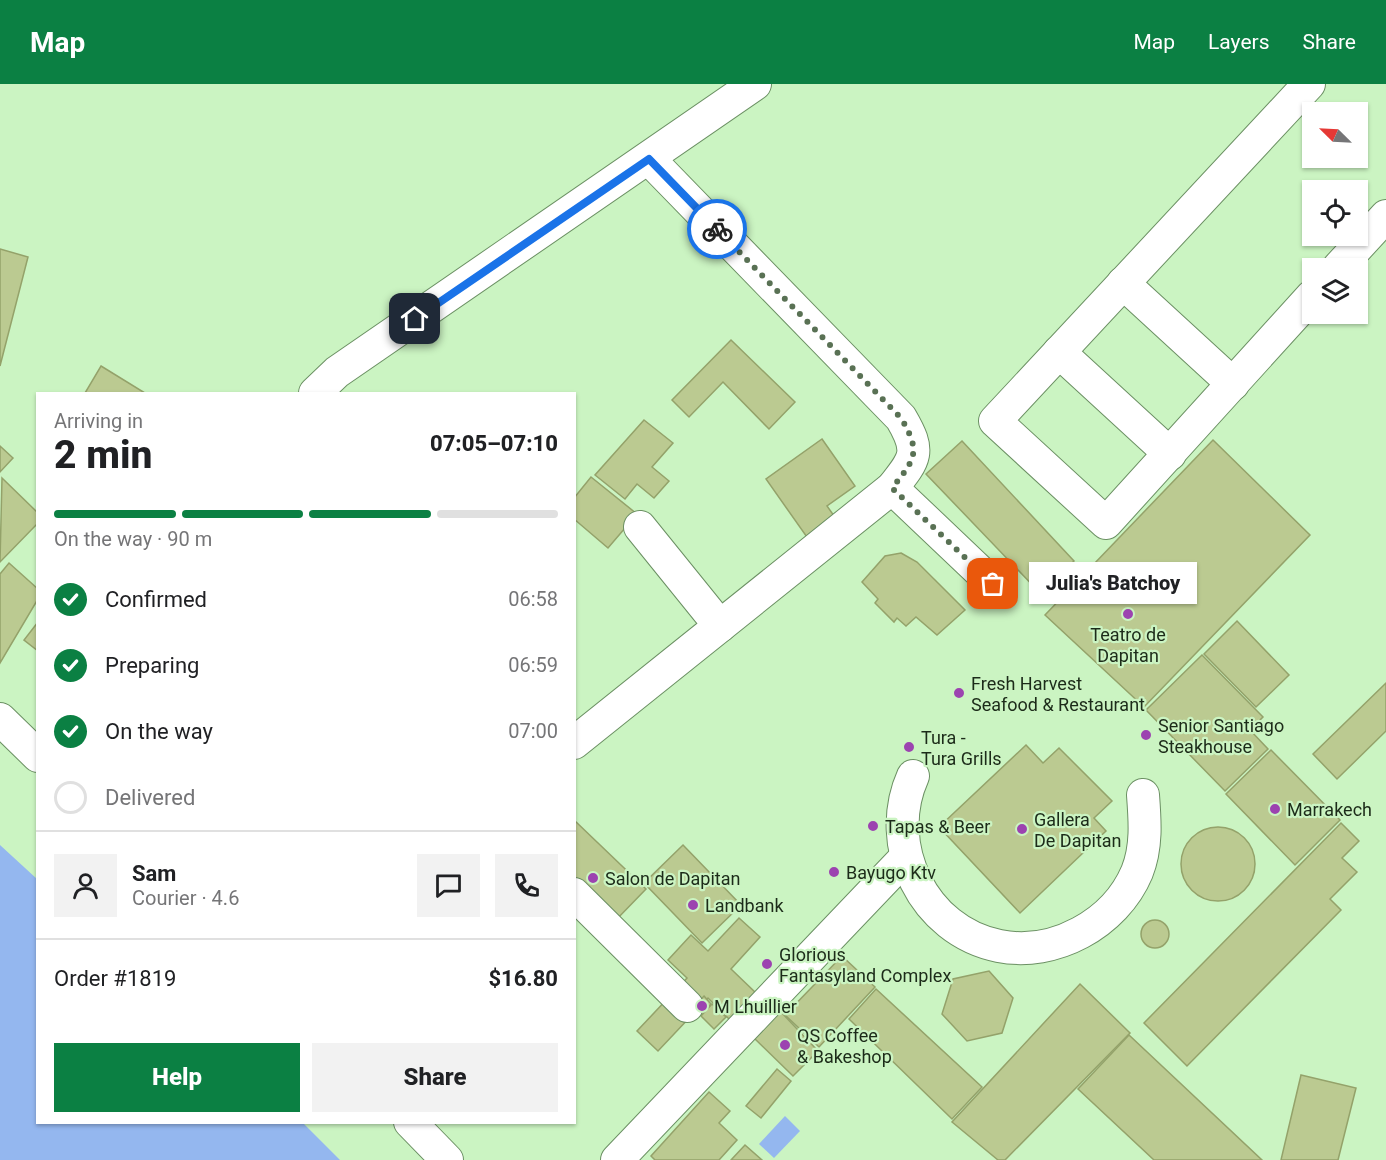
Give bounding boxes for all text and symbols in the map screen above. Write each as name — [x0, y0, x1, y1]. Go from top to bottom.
text: Map — [30, 26, 85, 59]
text: Map — [1133, 30, 1175, 54]
text: Layers — [1208, 30, 1269, 54]
text: Share — [1302, 30, 1356, 54]
north arrow — [1302, 102, 1368, 168]
map controls — [1302, 102, 1368, 324]
button: locate — [1302, 180, 1368, 246]
courier — [687, 199, 747, 259]
icon: bike — [701, 213, 734, 246]
button: layers — [1302, 258, 1368, 324]
pin — [389, 293, 440, 344]
icon: home — [398, 302, 431, 335]
text: Arriving in — [54, 409, 143, 433]
text: 07:05–07:10 — [430, 431, 558, 456]
text: 2 min — [54, 432, 152, 478]
text: On the way · 90 m — [54, 527, 212, 551]
pin — [967, 558, 1018, 609]
callout: Julia's Batchoy — [1029, 563, 1197, 605]
icon: bag — [976, 567, 1009, 600]
text: Julia's Batchoy — [1046, 571, 1180, 595]
icon: check — [54, 583, 87, 616]
text: Confirmed — [105, 587, 207, 612]
text: 06:58 — [508, 587, 558, 611]
marker: Teatro de Dapitan — [1121, 607, 1135, 621]
place label: Teatro de Dapitan — [1090, 624, 1166, 666]
icon: check — [54, 649, 87, 682]
text: Preparing — [105, 653, 199, 678]
text: 06:59 — [508, 653, 558, 677]
place label: Fresh Harvest Seafood & Restaurant — [971, 673, 1145, 715]
marker: Fresh Harvest Seafood & Restaurant — [952, 686, 966, 700]
icon: check — [54, 715, 87, 748]
place label: Senior Santiago Steakhouse — [1158, 715, 1284, 757]
text: On the way — [105, 719, 213, 744]
text: 07:00 — [508, 719, 558, 743]
place label: Tura - Tura Grills — [921, 727, 1002, 769]
marker: Senior Santiago Steakhouse — [1139, 728, 1153, 742]
marker: Tura - Tura Grills — [902, 740, 916, 754]
text: Delivered — [105, 785, 195, 810]
place label: Marrakech — [1287, 799, 1372, 820]
marker: Marrakech — [1268, 802, 1282, 816]
place label: Gallera De Dapitan — [1034, 809, 1122, 851]
place label: Tapas & Beer — [885, 816, 990, 837]
marker: Tapas & Beer — [866, 819, 880, 833]
marker: Gallera De Dapitan — [1015, 822, 1029, 836]
button: person — [54, 854, 117, 917]
button: chat — [417, 854, 480, 917]
button: phone — [495, 854, 558, 917]
text: Sam — [132, 861, 176, 886]
place label: Bayugo Ktv — [846, 862, 936, 883]
marker: Bayugo Ktv — [827, 865, 841, 879]
place label: Salon de Dapitan — [605, 868, 740, 889]
marker: Salon de Dapitan — [586, 871, 600, 885]
text: Courier · 4.6 — [132, 886, 239, 910]
place label: Landbank — [705, 895, 784, 916]
marker: Landbank — [686, 898, 700, 912]
place label: Glorious Fantasyland Complex — [779, 944, 951, 986]
marker: Glorious Fantasyland Complex — [760, 957, 774, 971]
text: Order #1819 — [54, 966, 176, 991]
text: $16.80 — [489, 966, 558, 991]
place label: M Lhuillier — [714, 996, 797, 1017]
marker: M Lhuillier — [695, 999, 709, 1013]
place label: QS Coffee & Bakeshop — [797, 1025, 892, 1067]
marker: QS Coffee & Bakeshop — [778, 1038, 792, 1052]
button: Help — [54, 1043, 300, 1112]
button: Share — [312, 1043, 558, 1112]

